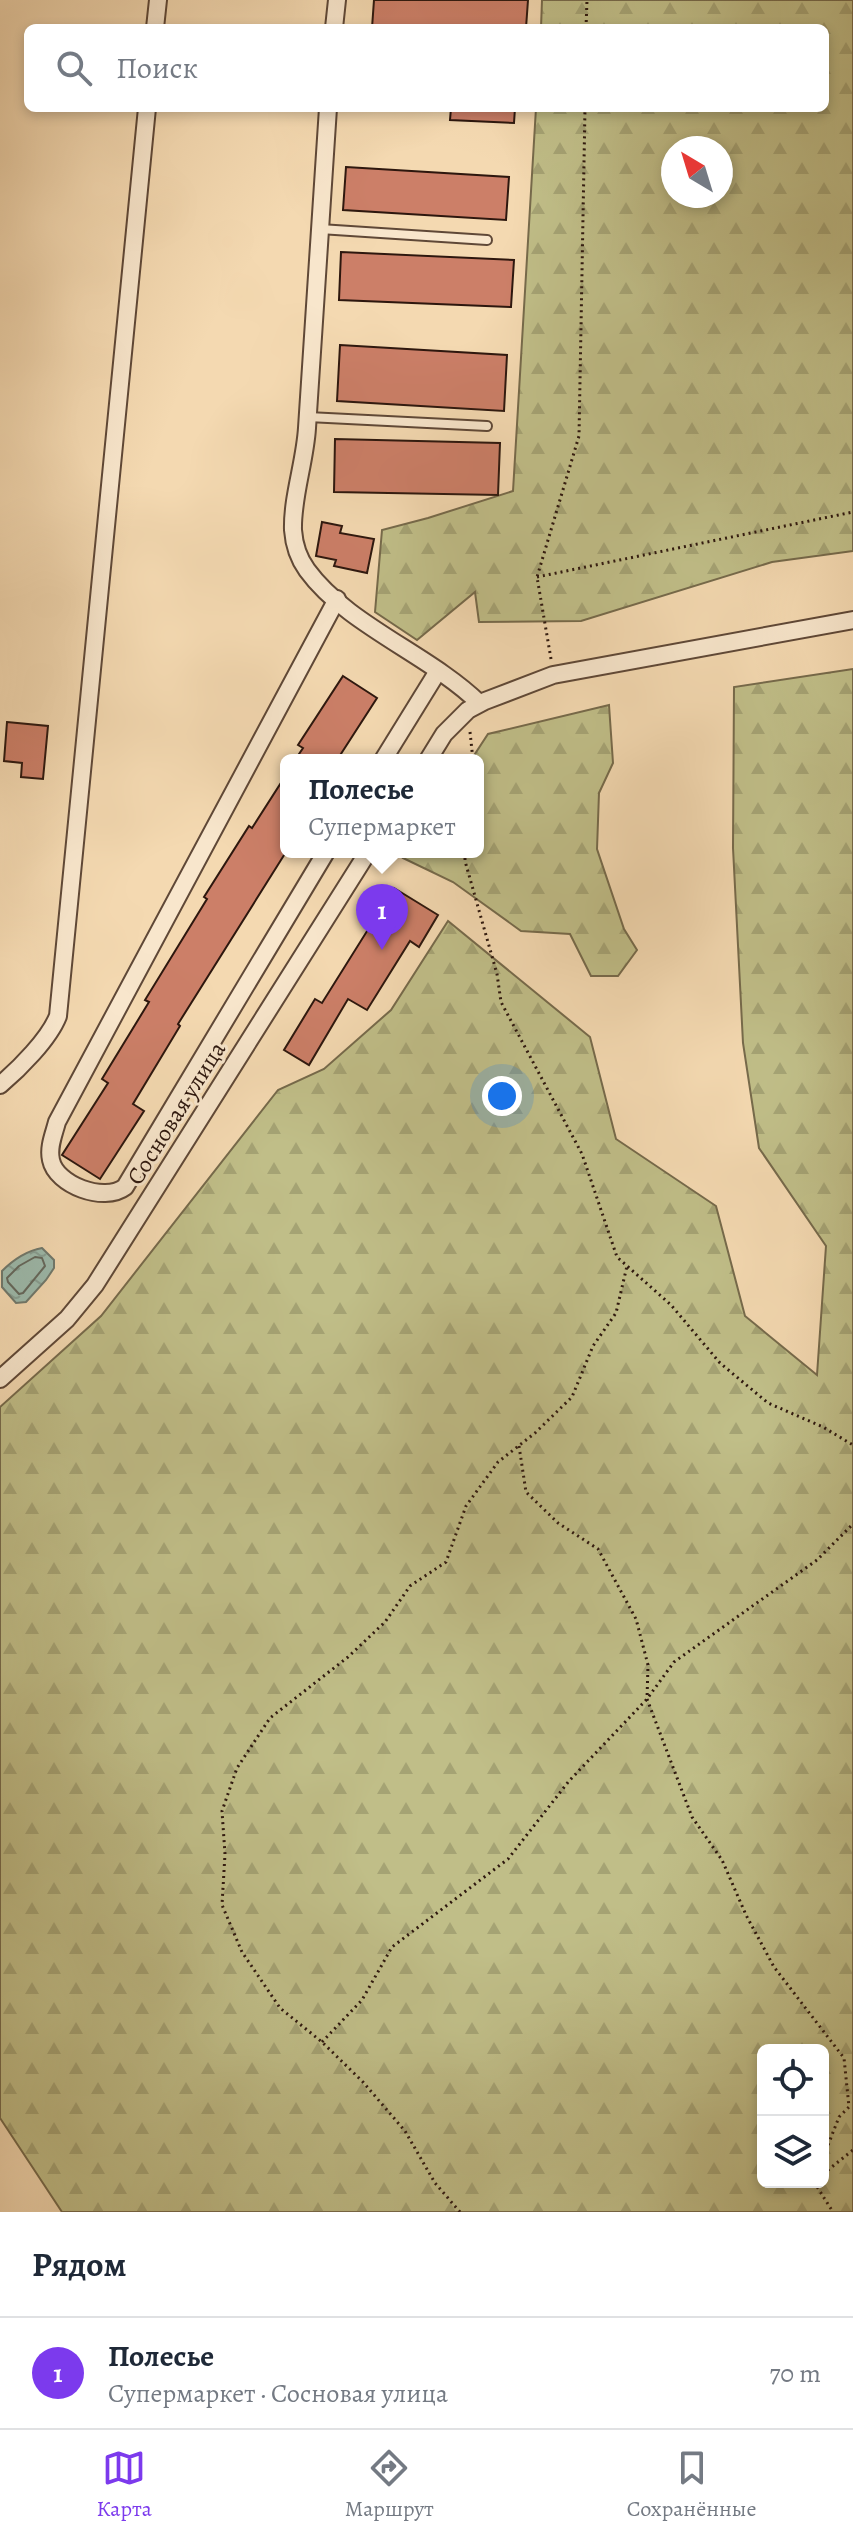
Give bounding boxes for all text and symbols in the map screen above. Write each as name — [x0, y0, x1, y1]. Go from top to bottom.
search box — [24, 24, 829, 112]
icon: search — [52, 46, 96, 90]
text: Поиск — [116, 48, 198, 88]
north arrow — [661, 136, 733, 208]
popup — [280, 754, 484, 858]
text: Полесье — [308, 769, 414, 809]
text: Супермаркет — [308, 809, 456, 844]
pin: 1 — [356, 884, 408, 950]
street label: Сосновая улица — [119, 1035, 233, 1191]
your location — [482, 1076, 522, 1116]
map controls — [757, 2044, 829, 2188]
button: locate — [757, 2044, 829, 2116]
button: layers — [757, 2116, 829, 2188]
text: Рядом — [32, 2241, 126, 2288]
text: Полесье — [108, 2336, 214, 2376]
text: 1 — [53, 2356, 63, 2391]
text: 70 m — [769, 2356, 821, 2391]
text: Супермаркет · Сосновая улица — [108, 2376, 448, 2411]
tab: Карта — [96, 2446, 152, 2524]
tab: Маршрут — [345, 2446, 434, 2524]
tab: Сохранённые — [627, 2446, 757, 2524]

